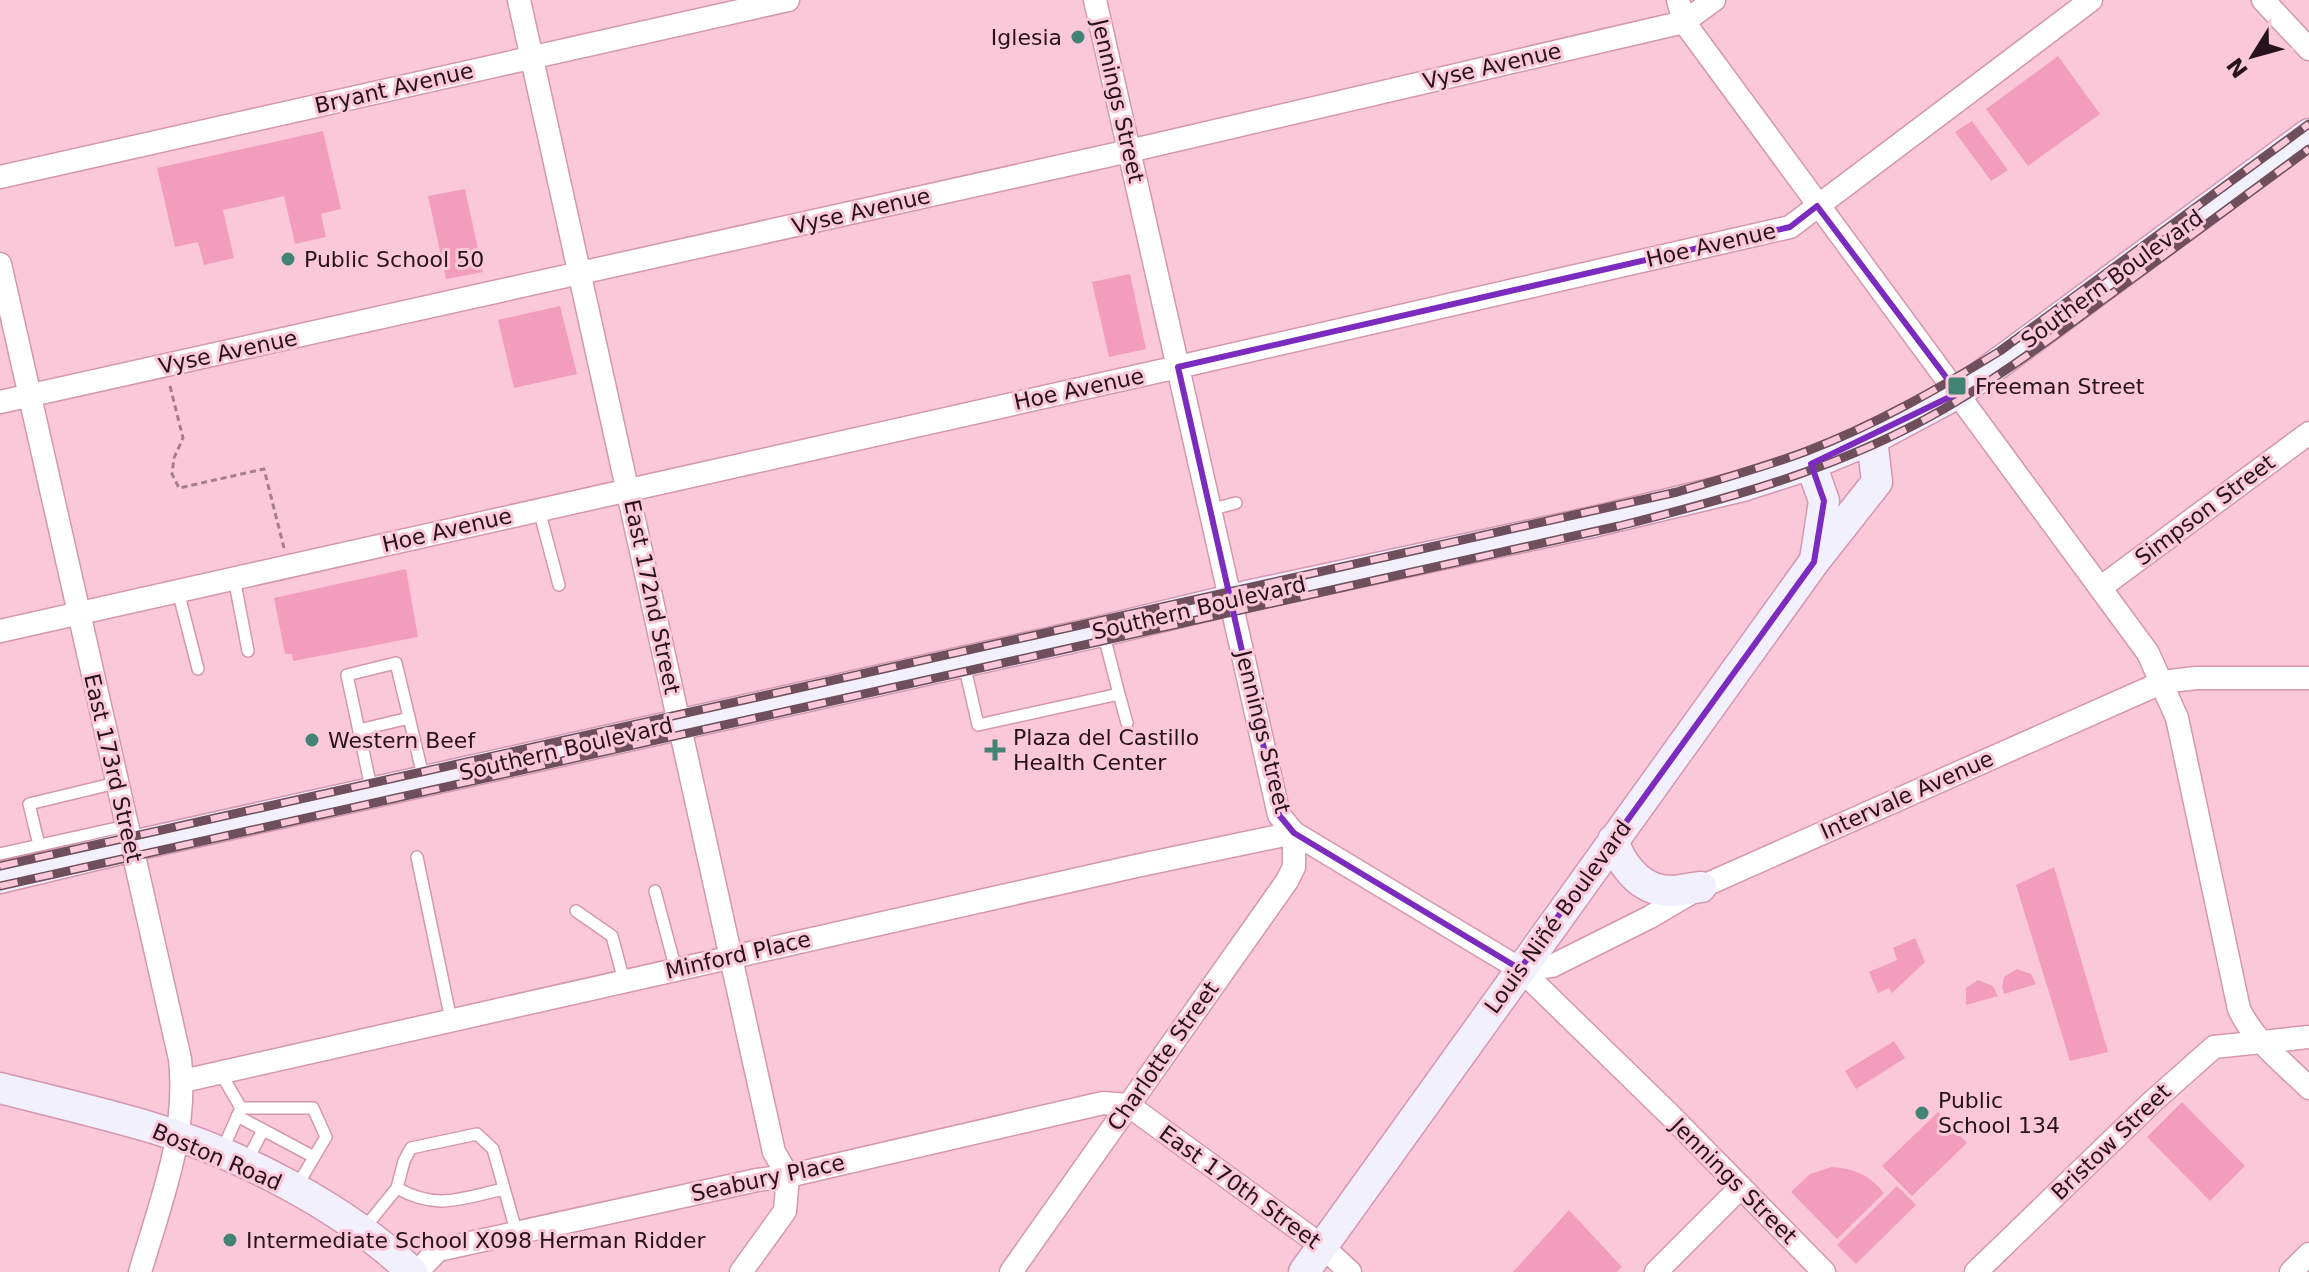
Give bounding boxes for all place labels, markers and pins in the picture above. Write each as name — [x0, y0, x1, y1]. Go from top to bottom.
place label: Iglesia — [991, 25, 1062, 50]
marker: Iglesia — [1069, 28, 1087, 46]
place label: Public School 50 — [304, 247, 484, 272]
marker: Public School 50 — [279, 250, 297, 268]
place label: Freeman Street — [1975, 374, 2145, 399]
marker: Freeman Street — [1946, 375, 1968, 397]
place label: Plaza del Castillo Health Center — [1013, 725, 1199, 775]
place label: Western Beef — [328, 728, 476, 753]
marker: Western Beef — [303, 731, 321, 749]
marker: Plaza del Castillo Health Center — [984, 739, 1006, 761]
place label: Public School 134 — [1938, 1088, 2060, 1138]
marker: Public School 134 — [1913, 1104, 1931, 1122]
place label: Intermediate School X098 Herman Ridder — [246, 1228, 706, 1253]
marker: Intermediate School X098 Herman Ridder — [221, 1231, 239, 1249]

